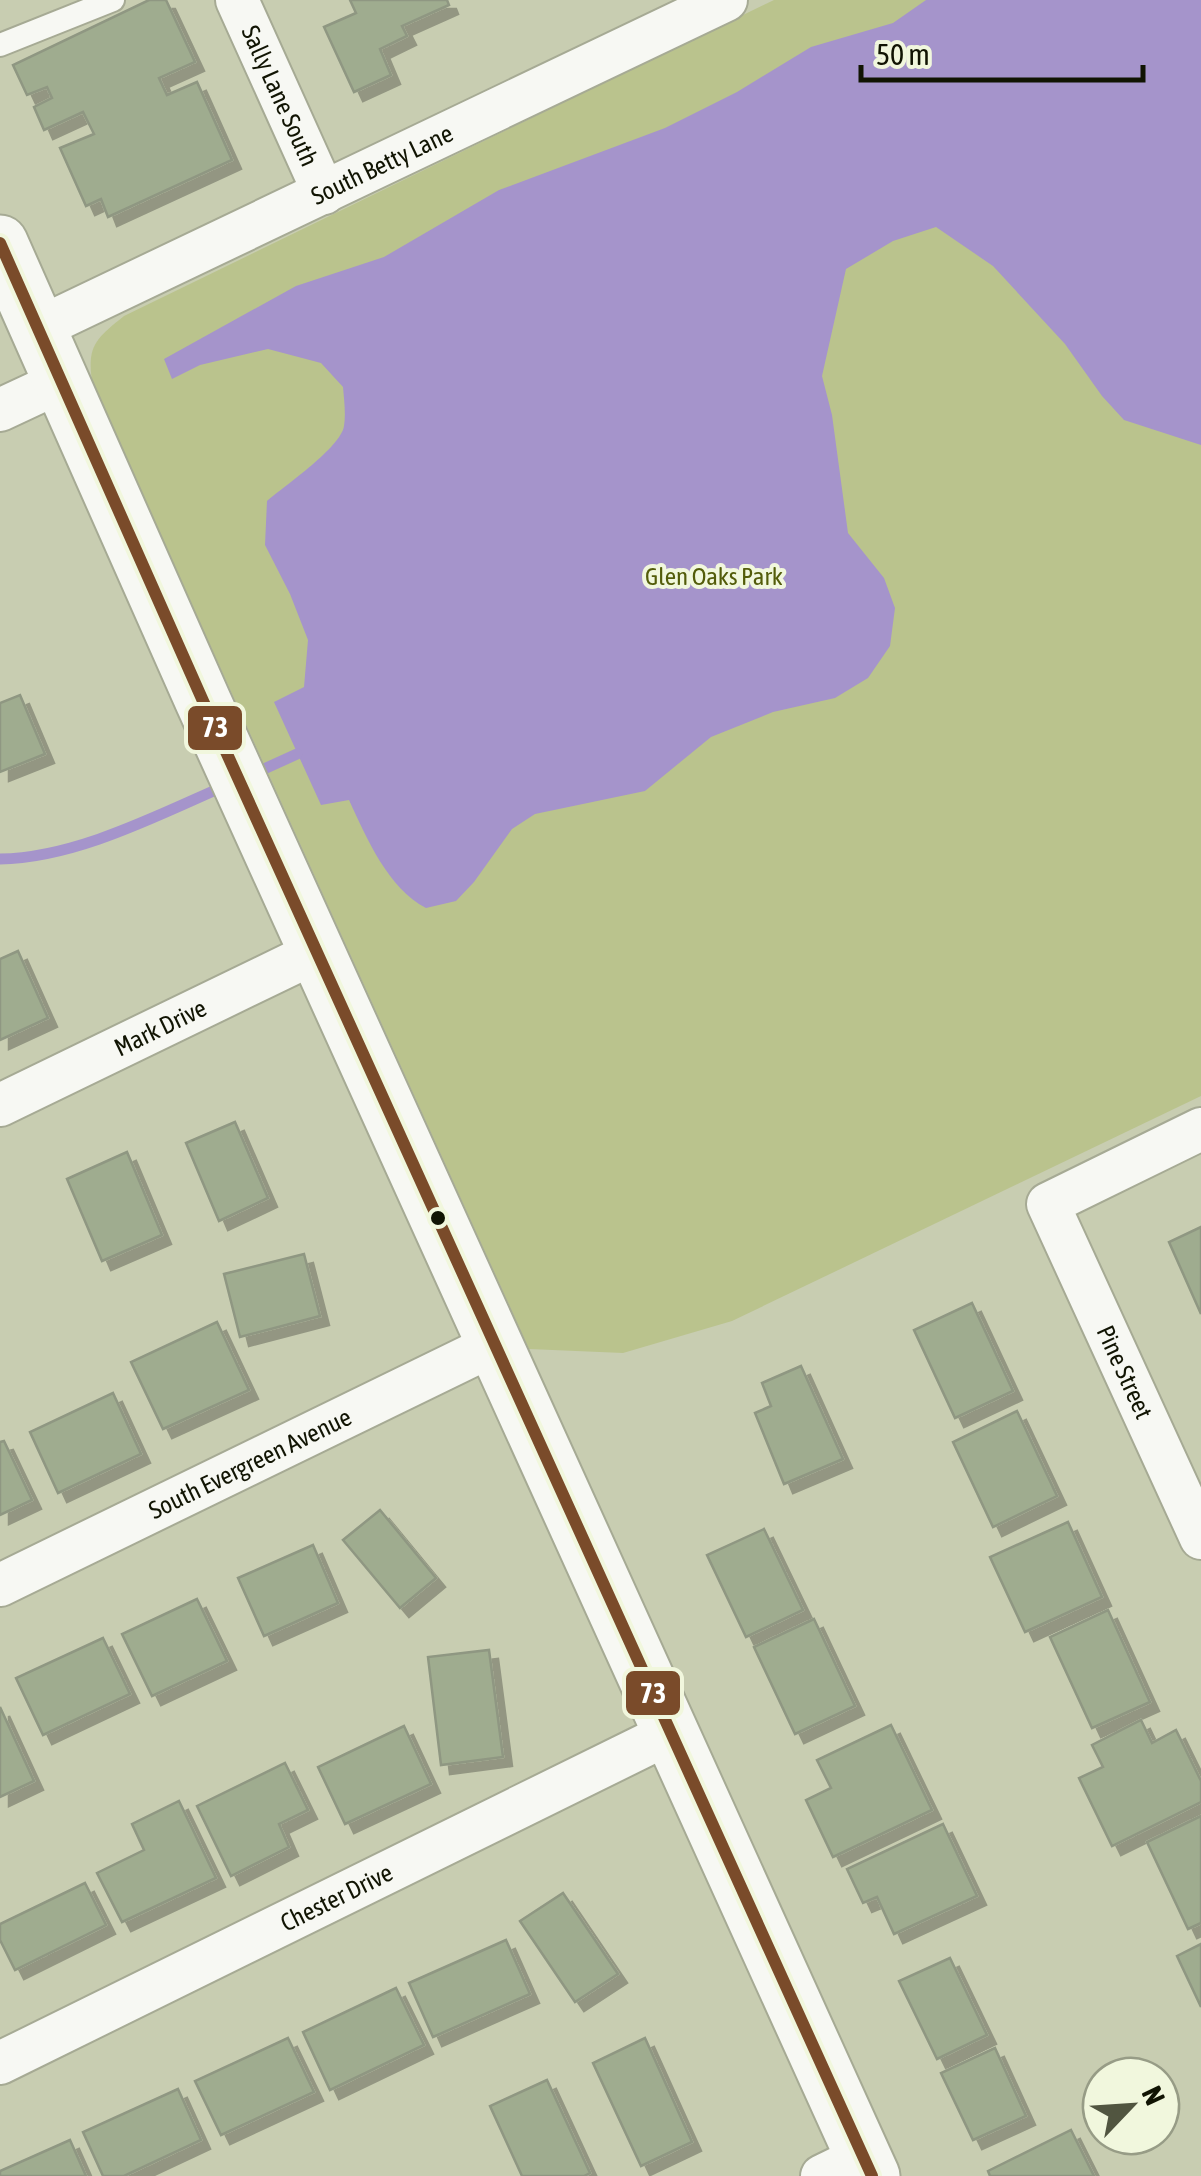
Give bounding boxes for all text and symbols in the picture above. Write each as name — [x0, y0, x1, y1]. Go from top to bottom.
scale bar — [861, 20, 1144, 82]
street label: Sally Lane South — [236, 21, 324, 170]
text: 50 m — [876, 37, 930, 71]
street label: South Betty Lane — [307, 119, 457, 210]
park label: Glen Oaks Park — [645, 562, 783, 590]
line badge: 73 — [186, 704, 244, 752]
text: 73 — [202, 711, 228, 743]
street label: Mark Drive — [110, 993, 211, 1062]
unlabelled marker — [428, 1208, 448, 1228]
street label: Pine Street — [1091, 1321, 1158, 1423]
street label: South Evergreen Avenue — [144, 1402, 356, 1524]
line badge: 73 — [624, 1669, 682, 1717]
text: 73 — [640, 1677, 666, 1709]
street label: Chester Drive — [276, 1858, 397, 1937]
north arrow — [1081, 2056, 1181, 2156]
text: N — [1136, 2081, 1172, 2110]

